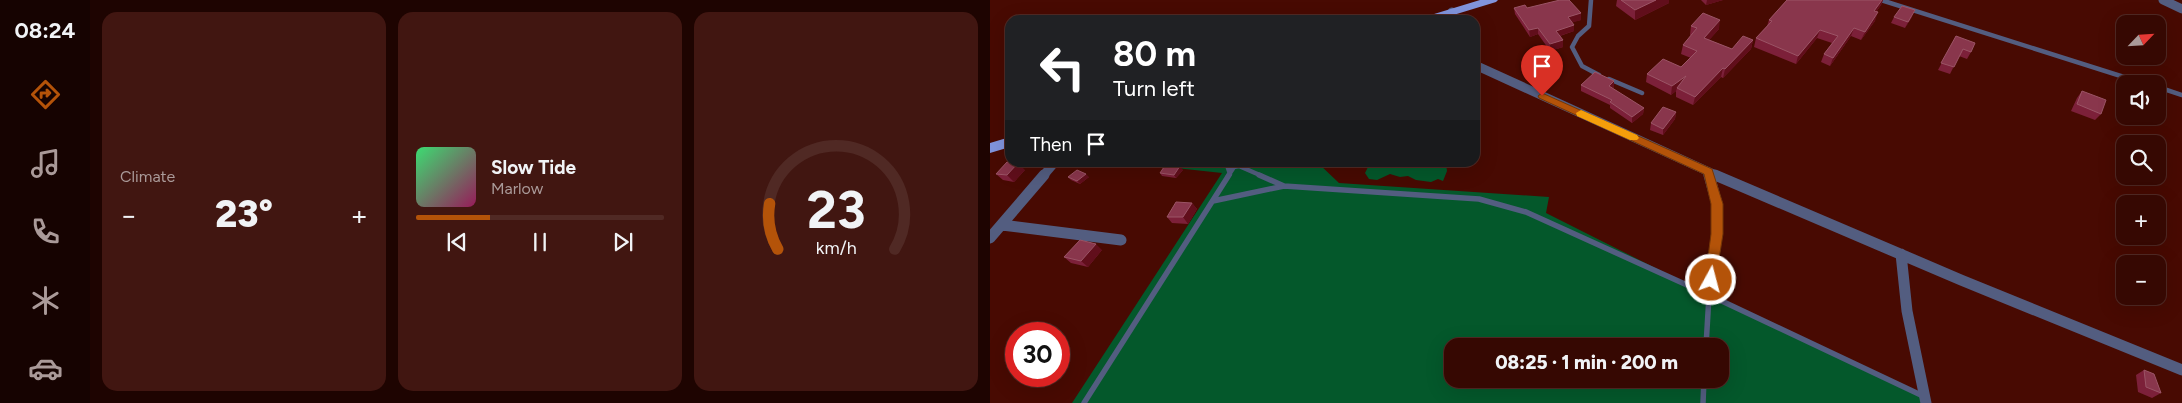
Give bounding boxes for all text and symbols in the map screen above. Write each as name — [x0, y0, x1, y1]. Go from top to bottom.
north arrow — [2116, 15, 2166, 65]
map controls — [2116, 15, 2166, 305]
text: 08:24 — [14, 17, 76, 44]
text: 80 m — [1113, 33, 1196, 75]
icon: left — [1030, 35, 1095, 100]
pin — [1521, 45, 1563, 96]
icon: arrive — [1528, 52, 1556, 80]
text: Turn left — [1113, 75, 1195, 102]
button: sound — [2116, 75, 2166, 125]
icon: directions — [28, 77, 63, 112]
icon: arrive — [1082, 130, 1110, 158]
text: Then — [1030, 133, 1072, 156]
button: search — [2116, 135, 2166, 185]
icon: music — [28, 146, 63, 181]
text: Slow Tide — [491, 156, 576, 179]
text: Climate — [120, 167, 175, 186]
text: Marlow — [491, 179, 543, 198]
text: 23 — [806, 179, 866, 241]
text: 23° — [215, 191, 273, 237]
button: + — [2116, 195, 2166, 245]
text: − — [120, 198, 137, 232]
text: + — [351, 198, 368, 232]
icon: phone — [28, 214, 63, 249]
icon: previous — [443, 228, 471, 256]
icon: pause — [526, 228, 554, 256]
icon: next — [609, 228, 637, 256]
text: km/h — [816, 237, 856, 258]
position arrow — [1684, 253, 1736, 305]
button: − — [2116, 255, 2166, 305]
icon: climate — [28, 283, 63, 318]
speed limit sign: 30 — [1005, 322, 1070, 387]
icon: car — [28, 351, 63, 386]
text: 08:25 · 1 min · 200 m — [1495, 351, 1678, 374]

